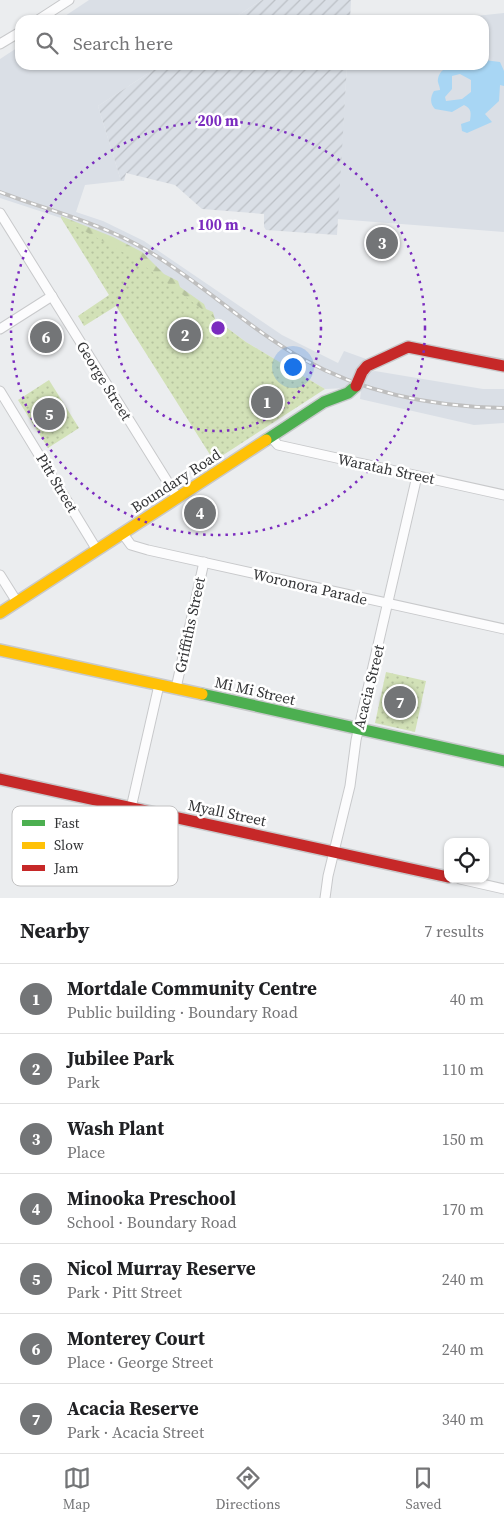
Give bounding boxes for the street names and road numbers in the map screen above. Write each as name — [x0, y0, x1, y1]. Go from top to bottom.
street label: George Street — [72, 337, 137, 425]
street label: Boundary Road — [127, 443, 225, 517]
street label: Waratah Street — [336, 448, 437, 489]
street label: Pitt Street — [32, 449, 83, 516]
street label: Woronora Parade — [251, 563, 370, 610]
street label: Griffiths Street — [169, 575, 210, 675]
street label: Acacia Street — [348, 642, 389, 731]
street label: Mi Mi Street — [213, 671, 297, 710]
street label: Myall Street — [186, 794, 268, 831]

